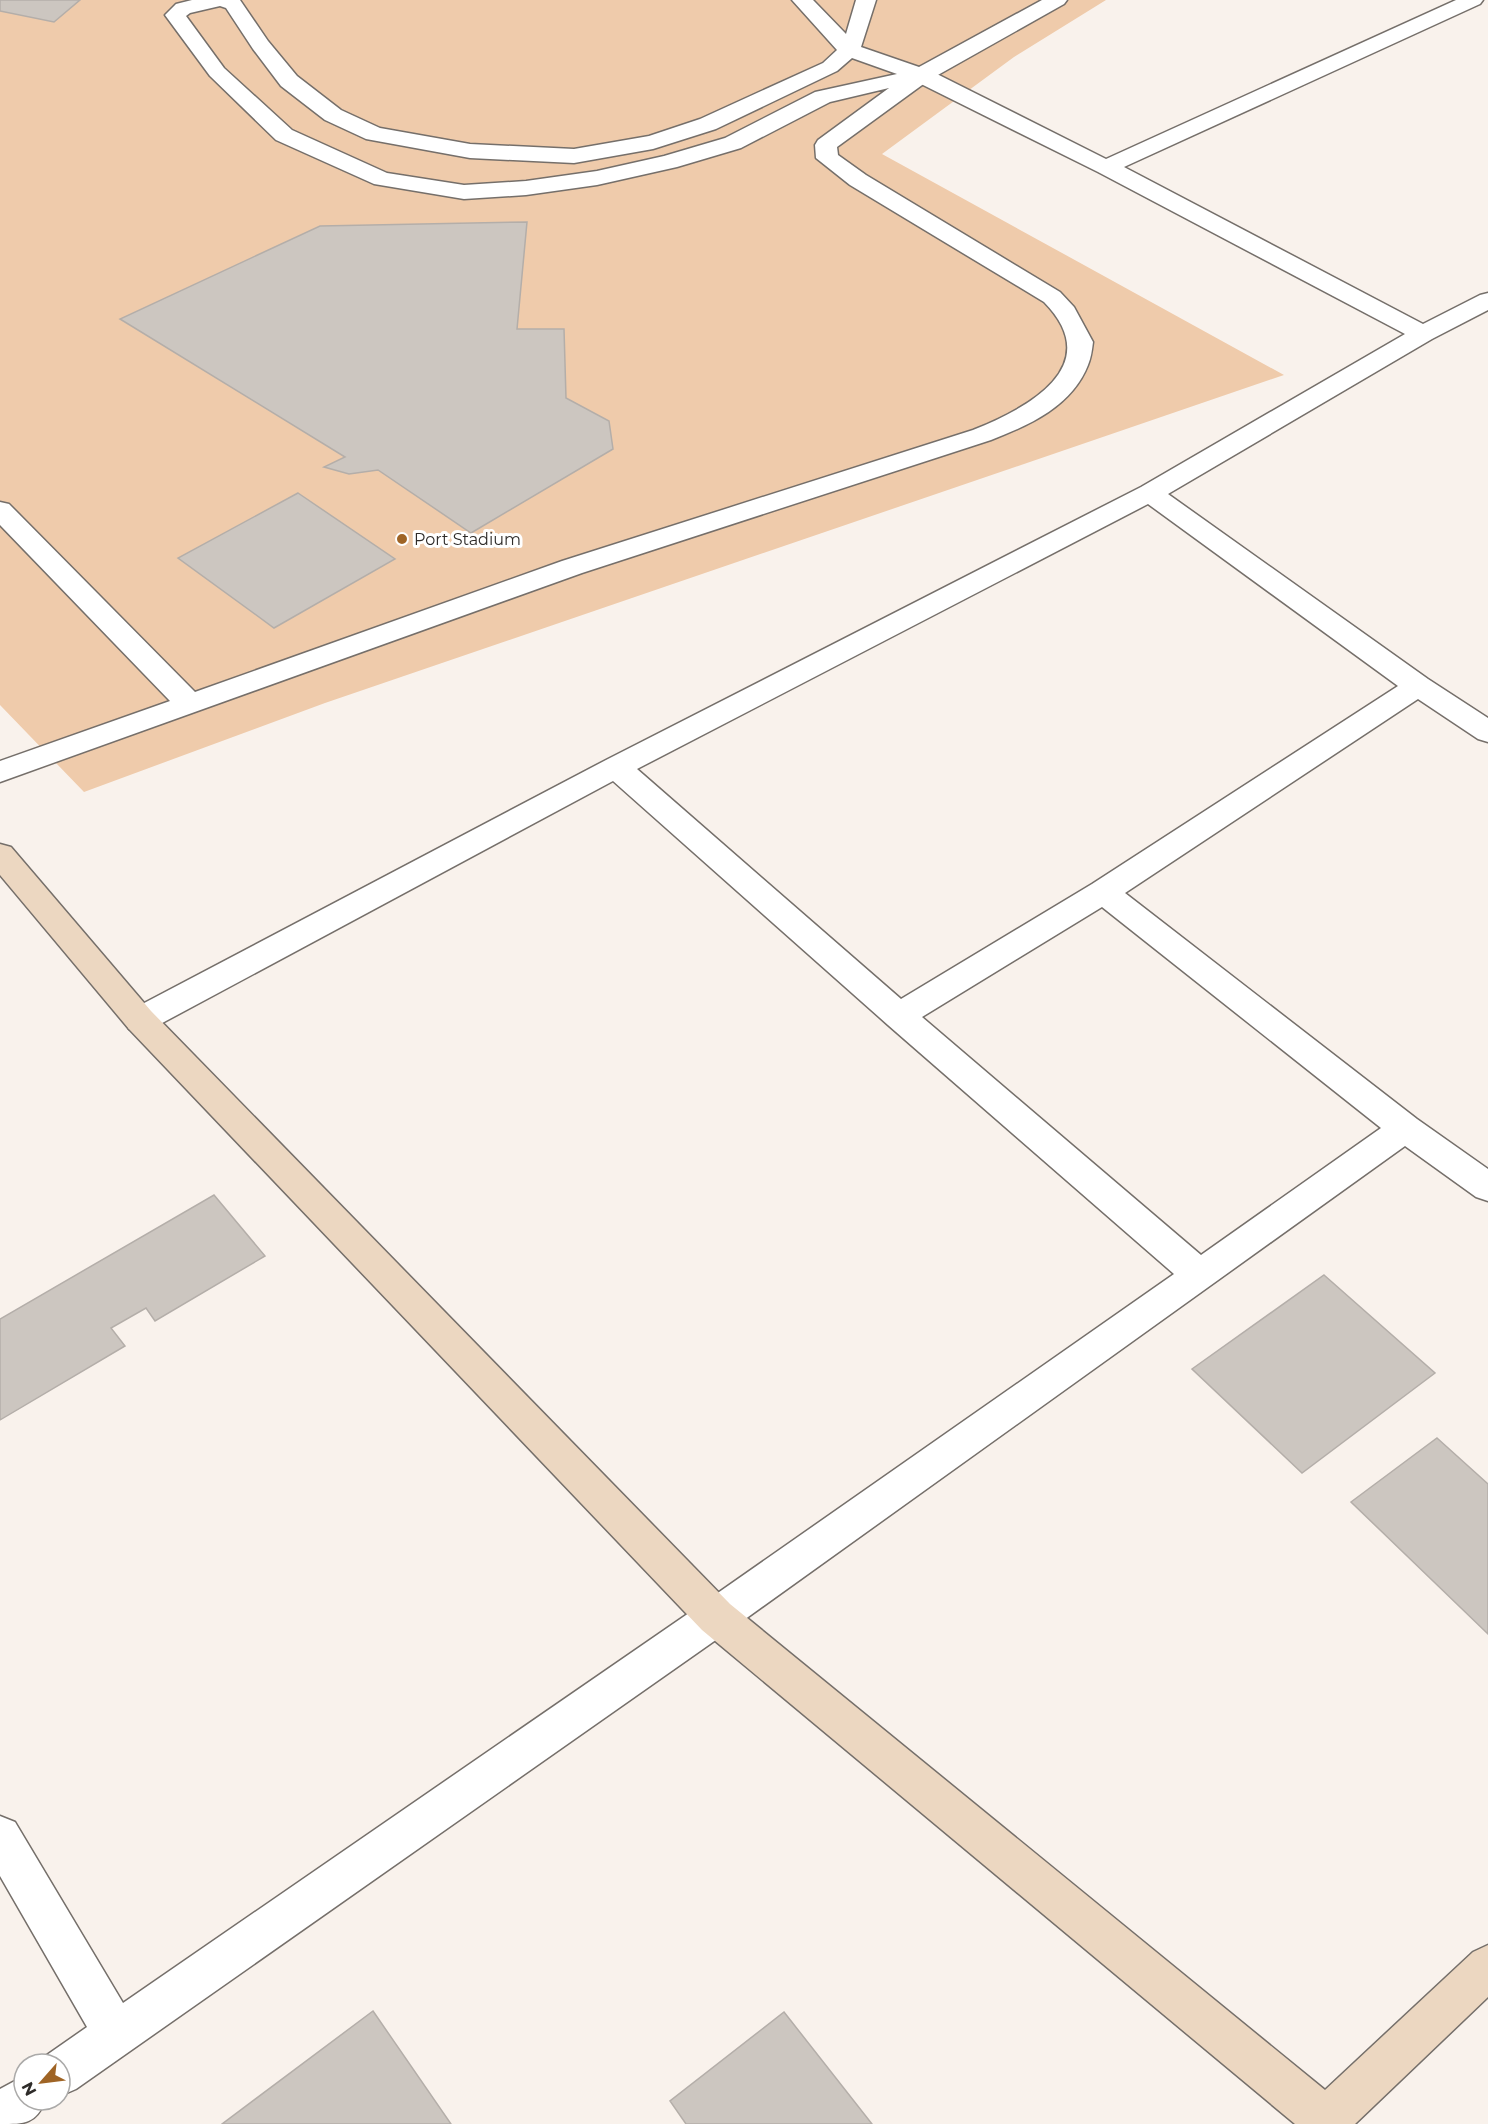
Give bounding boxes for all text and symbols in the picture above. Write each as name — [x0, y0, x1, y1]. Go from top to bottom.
place label: Port Stadium — [414, 530, 521, 549]
marker: Port Stadium — [395, 532, 409, 546]
north arrow — [12, 2052, 72, 2112]
text: N — [18, 2079, 41, 2099]

